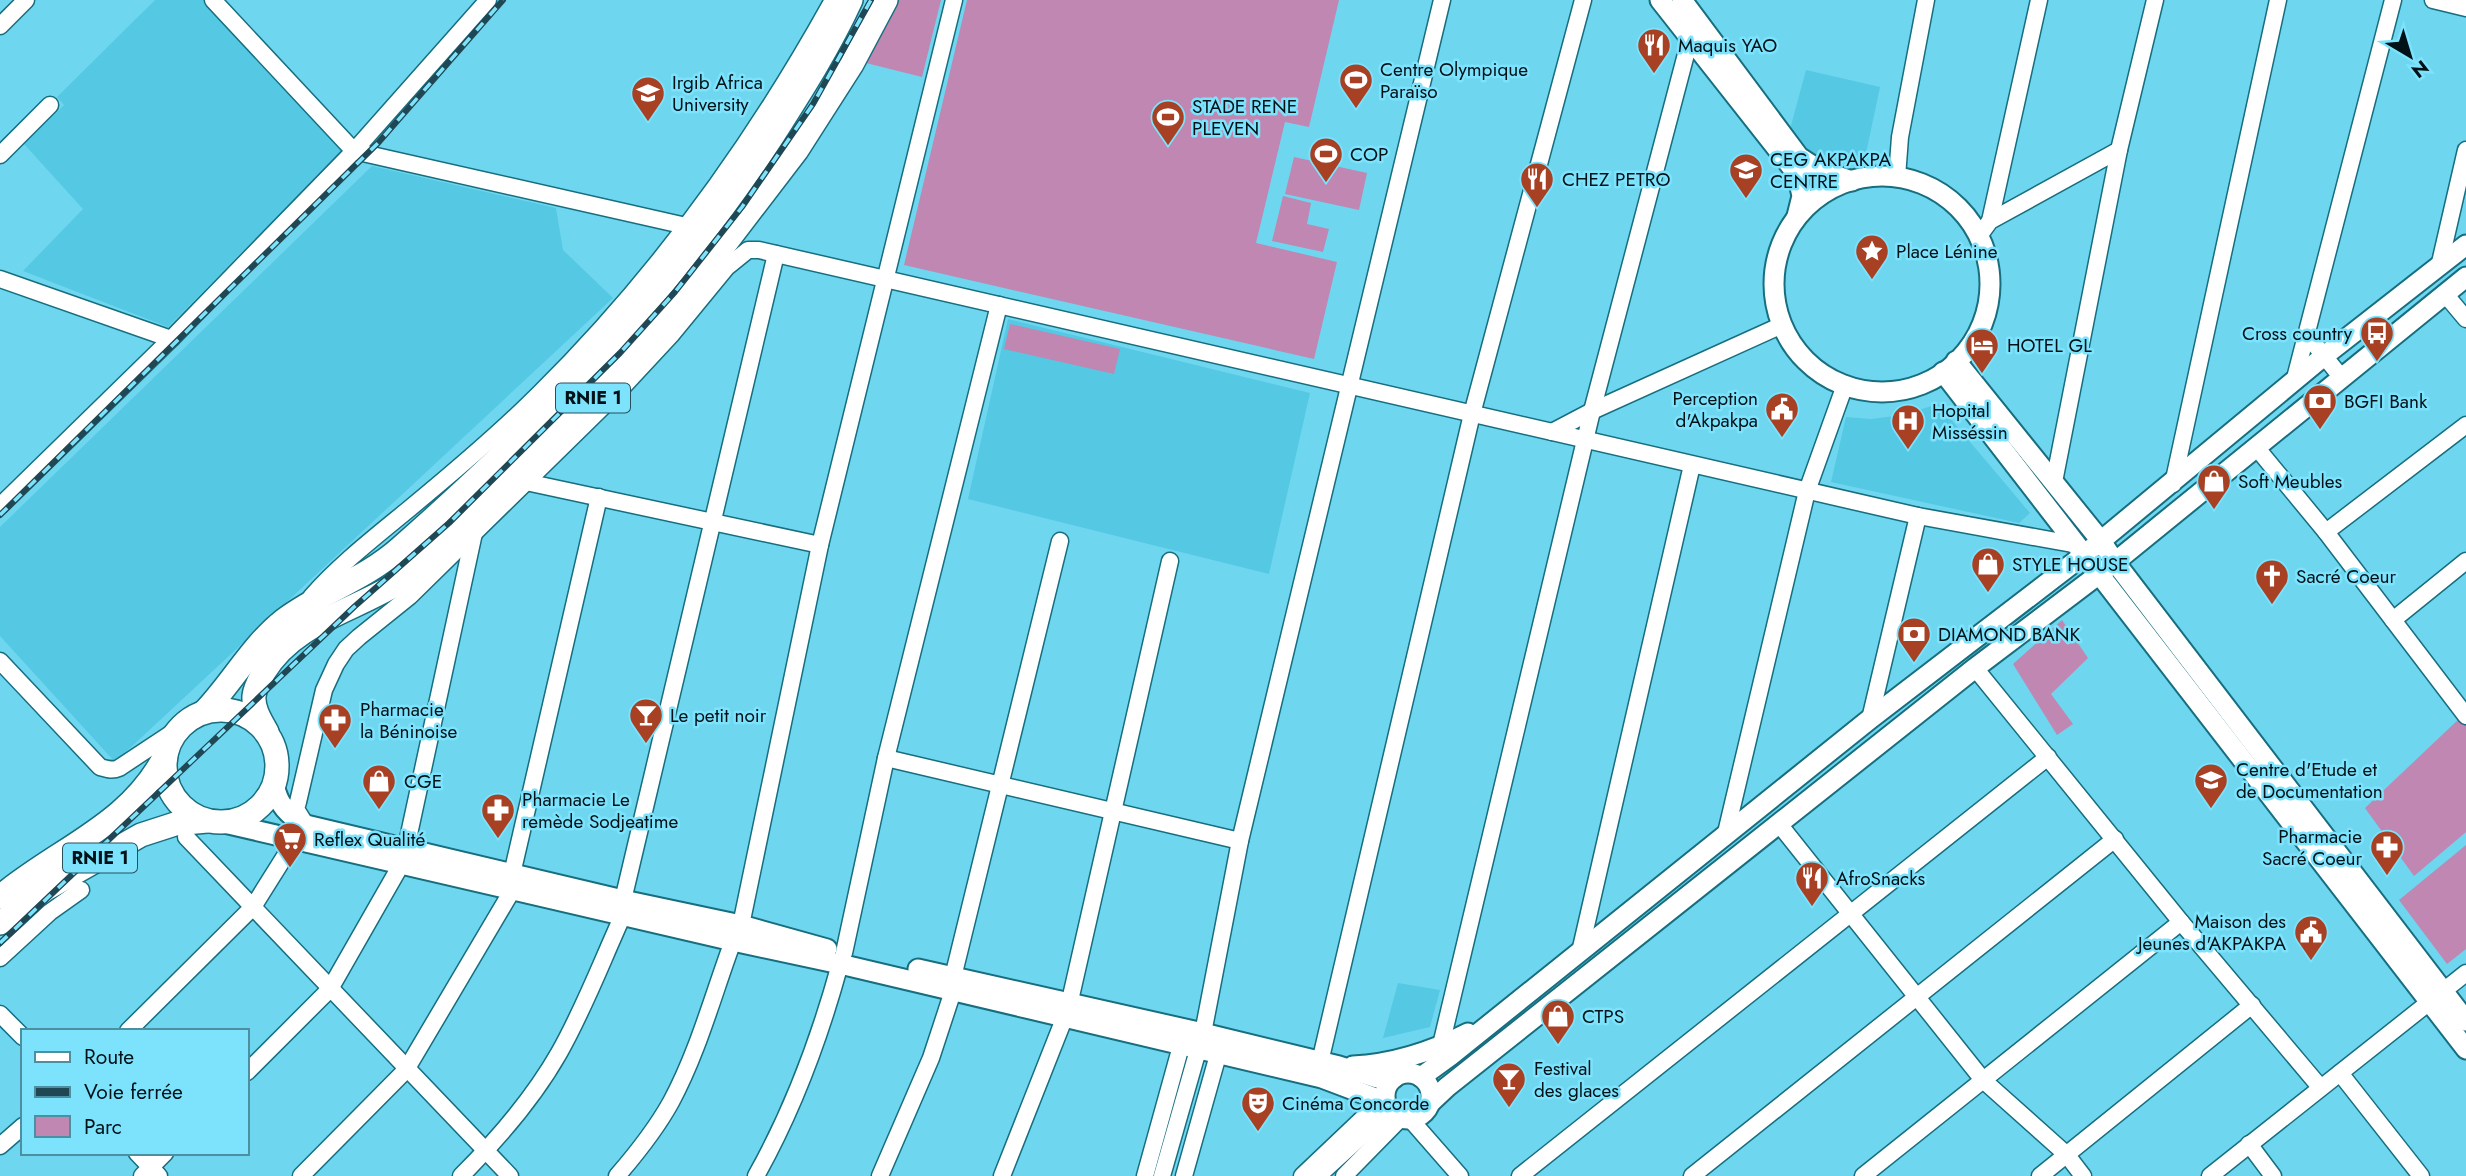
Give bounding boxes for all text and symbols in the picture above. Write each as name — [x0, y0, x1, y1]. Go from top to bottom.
north arrow — [2375, 21, 2445, 91]
restaurant icon: Maquis YAO — [1635, 26, 1673, 75]
place label: Maquis YAO — [1678, 32, 1777, 59]
text: N — [2406, 54, 2434, 84]
place label: Centre Olympique Paraïso — [1380, 56, 1528, 105]
sports icon: Centre Olympique Paraïso — [1337, 61, 1375, 110]
place label: Irgib Africa University — [672, 69, 763, 118]
school or university icon: Irgib Africa University — [629, 74, 667, 123]
place label: STADE RENE PLEVEN — [1192, 93, 1297, 142]
sports icon: STADE RENE PLEVEN — [1149, 98, 1187, 147]
sports icon: COP — [1307, 135, 1345, 184]
place label: COP — [1350, 141, 1388, 168]
place label: CEG AKPAKPA CENTRE — [1770, 146, 1892, 195]
school or university icon: CEG AKPAKPA CENTRE — [1727, 151, 1765, 200]
restaurant icon: CHEZ PETRO — [1518, 160, 1556, 209]
place label: CHEZ PETRO — [1562, 166, 1670, 193]
place icon: Place Lénine — [1853, 232, 1891, 281]
place label: Place Lénine — [1896, 238, 1998, 265]
bus stop icon: Cross country — [2358, 314, 2396, 363]
place label: Cross country — [2242, 320, 2353, 347]
hotel icon: HOTEL GL — [1963, 326, 2001, 375]
place label: HOTEL GL — [2007, 332, 2092, 359]
bank icon: BGFI Bank — [2301, 382, 2339, 431]
road number: RNIE 1 — [556, 384, 630, 412]
place label: Perception d'Akpakpa — [1673, 385, 1758, 434]
place label: BGFI Bank — [2344, 388, 2428, 415]
public building icon: Perception d'Akpakpa — [1763, 390, 1801, 439]
place label: Hopital Misséssin — [1932, 397, 2008, 446]
hospital icon: Hopital Misséssin — [1889, 402, 1927, 451]
shop icon: Soft Meubles — [2195, 462, 2233, 511]
place label: Soft Meubles — [2238, 468, 2343, 495]
shop icon: STYLE HOUSE — [1969, 545, 2007, 594]
place label: STYLE HOUSE — [2012, 551, 2129, 578]
church icon: Sacré Coeur — [2253, 557, 2291, 606]
place label: Sacré Coeur — [2296, 563, 2396, 590]
bank icon: DIAMOND BANK — [1895, 615, 1933, 664]
place label: DIAMOND BANK — [1938, 621, 2080, 648]
place label: Pharmacie la Béninoise — [360, 696, 457, 745]
bar icon: Le petit noir — [627, 696, 665, 745]
pharmacy icon: Pharmacie la Béninoise — [316, 701, 354, 750]
place label: Le petit noir — [670, 702, 767, 729]
place label: Centre d'Etude et de Documentation — [2236, 756, 2383, 805]
school or university icon: Centre d'Etude et de Documentation — [2192, 761, 2230, 810]
shop icon: CGE — [360, 762, 398, 811]
place label: CGE — [404, 768, 442, 795]
place label: Pharmacie Le remède Sodjeatime — [522, 786, 679, 835]
pharmacy icon: Pharmacie Le remède Sodjeatime — [479, 791, 517, 840]
supermarket icon: Reflex Qualité — [271, 820, 309, 869]
place label: Pharmacie Sacré Coeur — [2262, 823, 2362, 872]
place label: Reflex Qualité — [314, 826, 425, 853]
pharmacy icon: Pharmacie Sacré Coeur — [2368, 828, 2406, 877]
road number: RNIE 1 — [63, 844, 137, 872]
restaurant icon: AfroSnacks — [1793, 859, 1831, 908]
place label: AfroSnacks — [1836, 865, 1926, 892]
place label: Maison des Jeunes d'AKPAKPA — [2135, 908, 2286, 957]
public building icon: Maison des Jeunes d'AKPAKPA — [2292, 913, 2330, 962]
shop icon: CTPS — [1539, 997, 1577, 1046]
place label: CTPS — [1582, 1003, 1624, 1030]
legend — [21, 1029, 248, 1155]
text: Route — [84, 1042, 134, 1072]
place label: Festival des glaces — [1534, 1055, 1619, 1104]
bar icon: Festival des glaces — [1490, 1060, 1528, 1109]
text: Voie ferrée — [84, 1077, 183, 1107]
theatre icon: Cinéma Concorde — [1239, 1084, 1277, 1133]
place label: Cinéma Concorde — [1282, 1090, 1430, 1117]
text: Parc — [84, 1112, 122, 1142]

